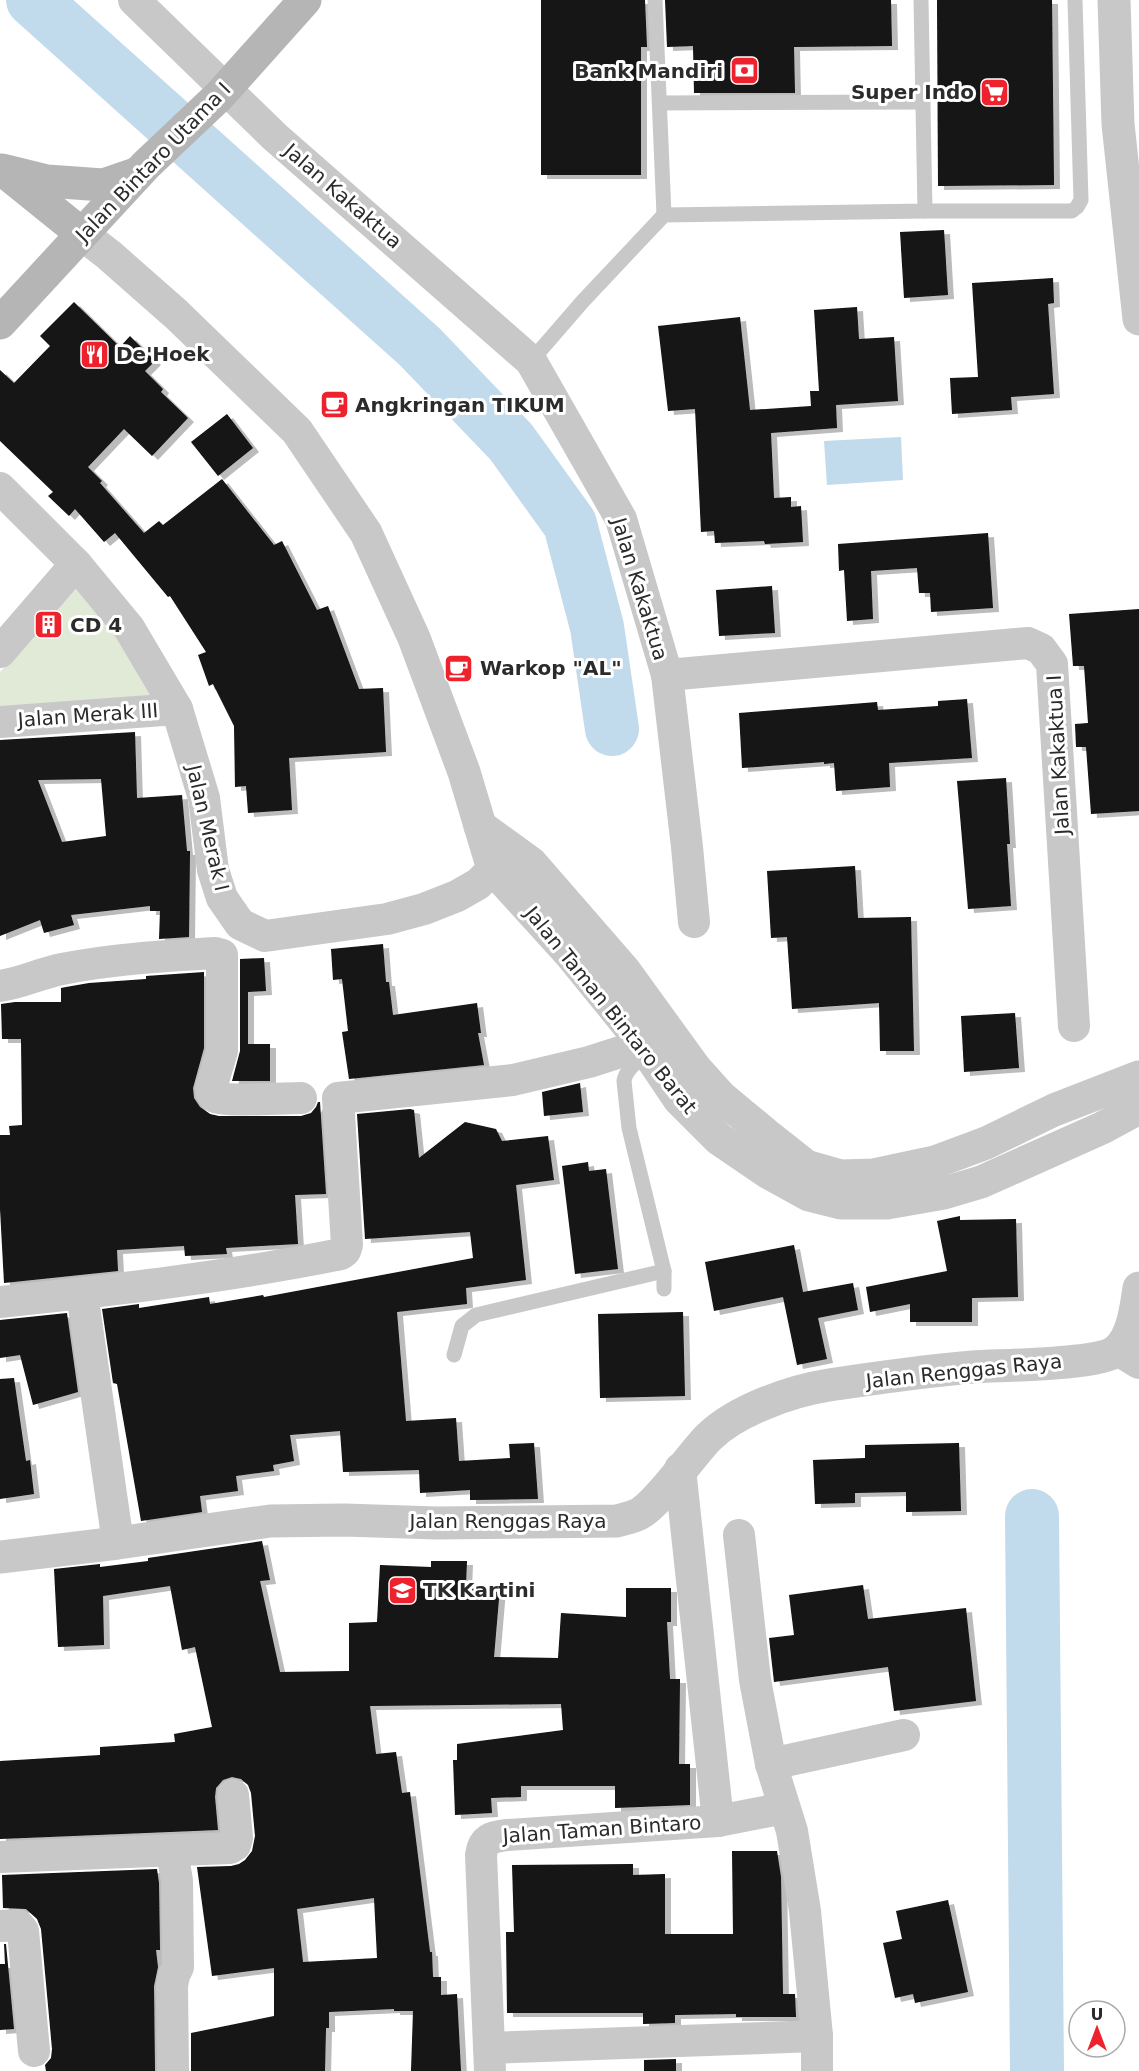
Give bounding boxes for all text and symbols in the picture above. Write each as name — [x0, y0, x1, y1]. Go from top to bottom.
bank icon: Bank Mandiri — [728, 55, 760, 87]
place label: Bank Mandiri — [574, 59, 723, 83]
supermarket icon: Super Indo — [979, 76, 1011, 108]
street label: Jalan Bintaro Utama I — [69, 77, 235, 248]
place label: Super Indo — [851, 80, 974, 104]
street label: Jalan Kakaktua — [278, 137, 407, 254]
restaurant icon: De'Hoek — [79, 338, 111, 370]
place label: De'Hoek — [116, 342, 210, 366]
cafe icon: Angkringan TIKUM — [318, 389, 350, 421]
place label: Angkringan TIKUM — [355, 393, 565, 417]
street label: Jalan Kakaktua — [606, 513, 673, 663]
building icon: CD 4 — [33, 609, 65, 641]
place label: CD 4 — [70, 613, 122, 637]
cafe icon: Warkop "AL" — [443, 652, 475, 684]
place label: Warkop "AL" — [480, 656, 622, 680]
street label: Jalan Kakaktua I — [1042, 674, 1074, 838]
street label: Jalan Merak III — [15, 698, 159, 732]
street label: Jalan Merak I — [181, 761, 234, 893]
street label: Jalan Taman Bintaro Barat — [519, 900, 702, 1119]
street label: Jalan Renggas Raya — [863, 1349, 1063, 1393]
street label: Jalan Renggas Raya — [407, 1509, 607, 1533]
school or university icon: TK Kartini — [386, 1574, 418, 1606]
place label: TK Kartini — [423, 1578, 535, 1602]
street label: Jalan Taman Bintaro — [500, 1810, 702, 1848]
north arrow — [1067, 1999, 1127, 2059]
text: U — [1091, 2005, 1104, 2024]

